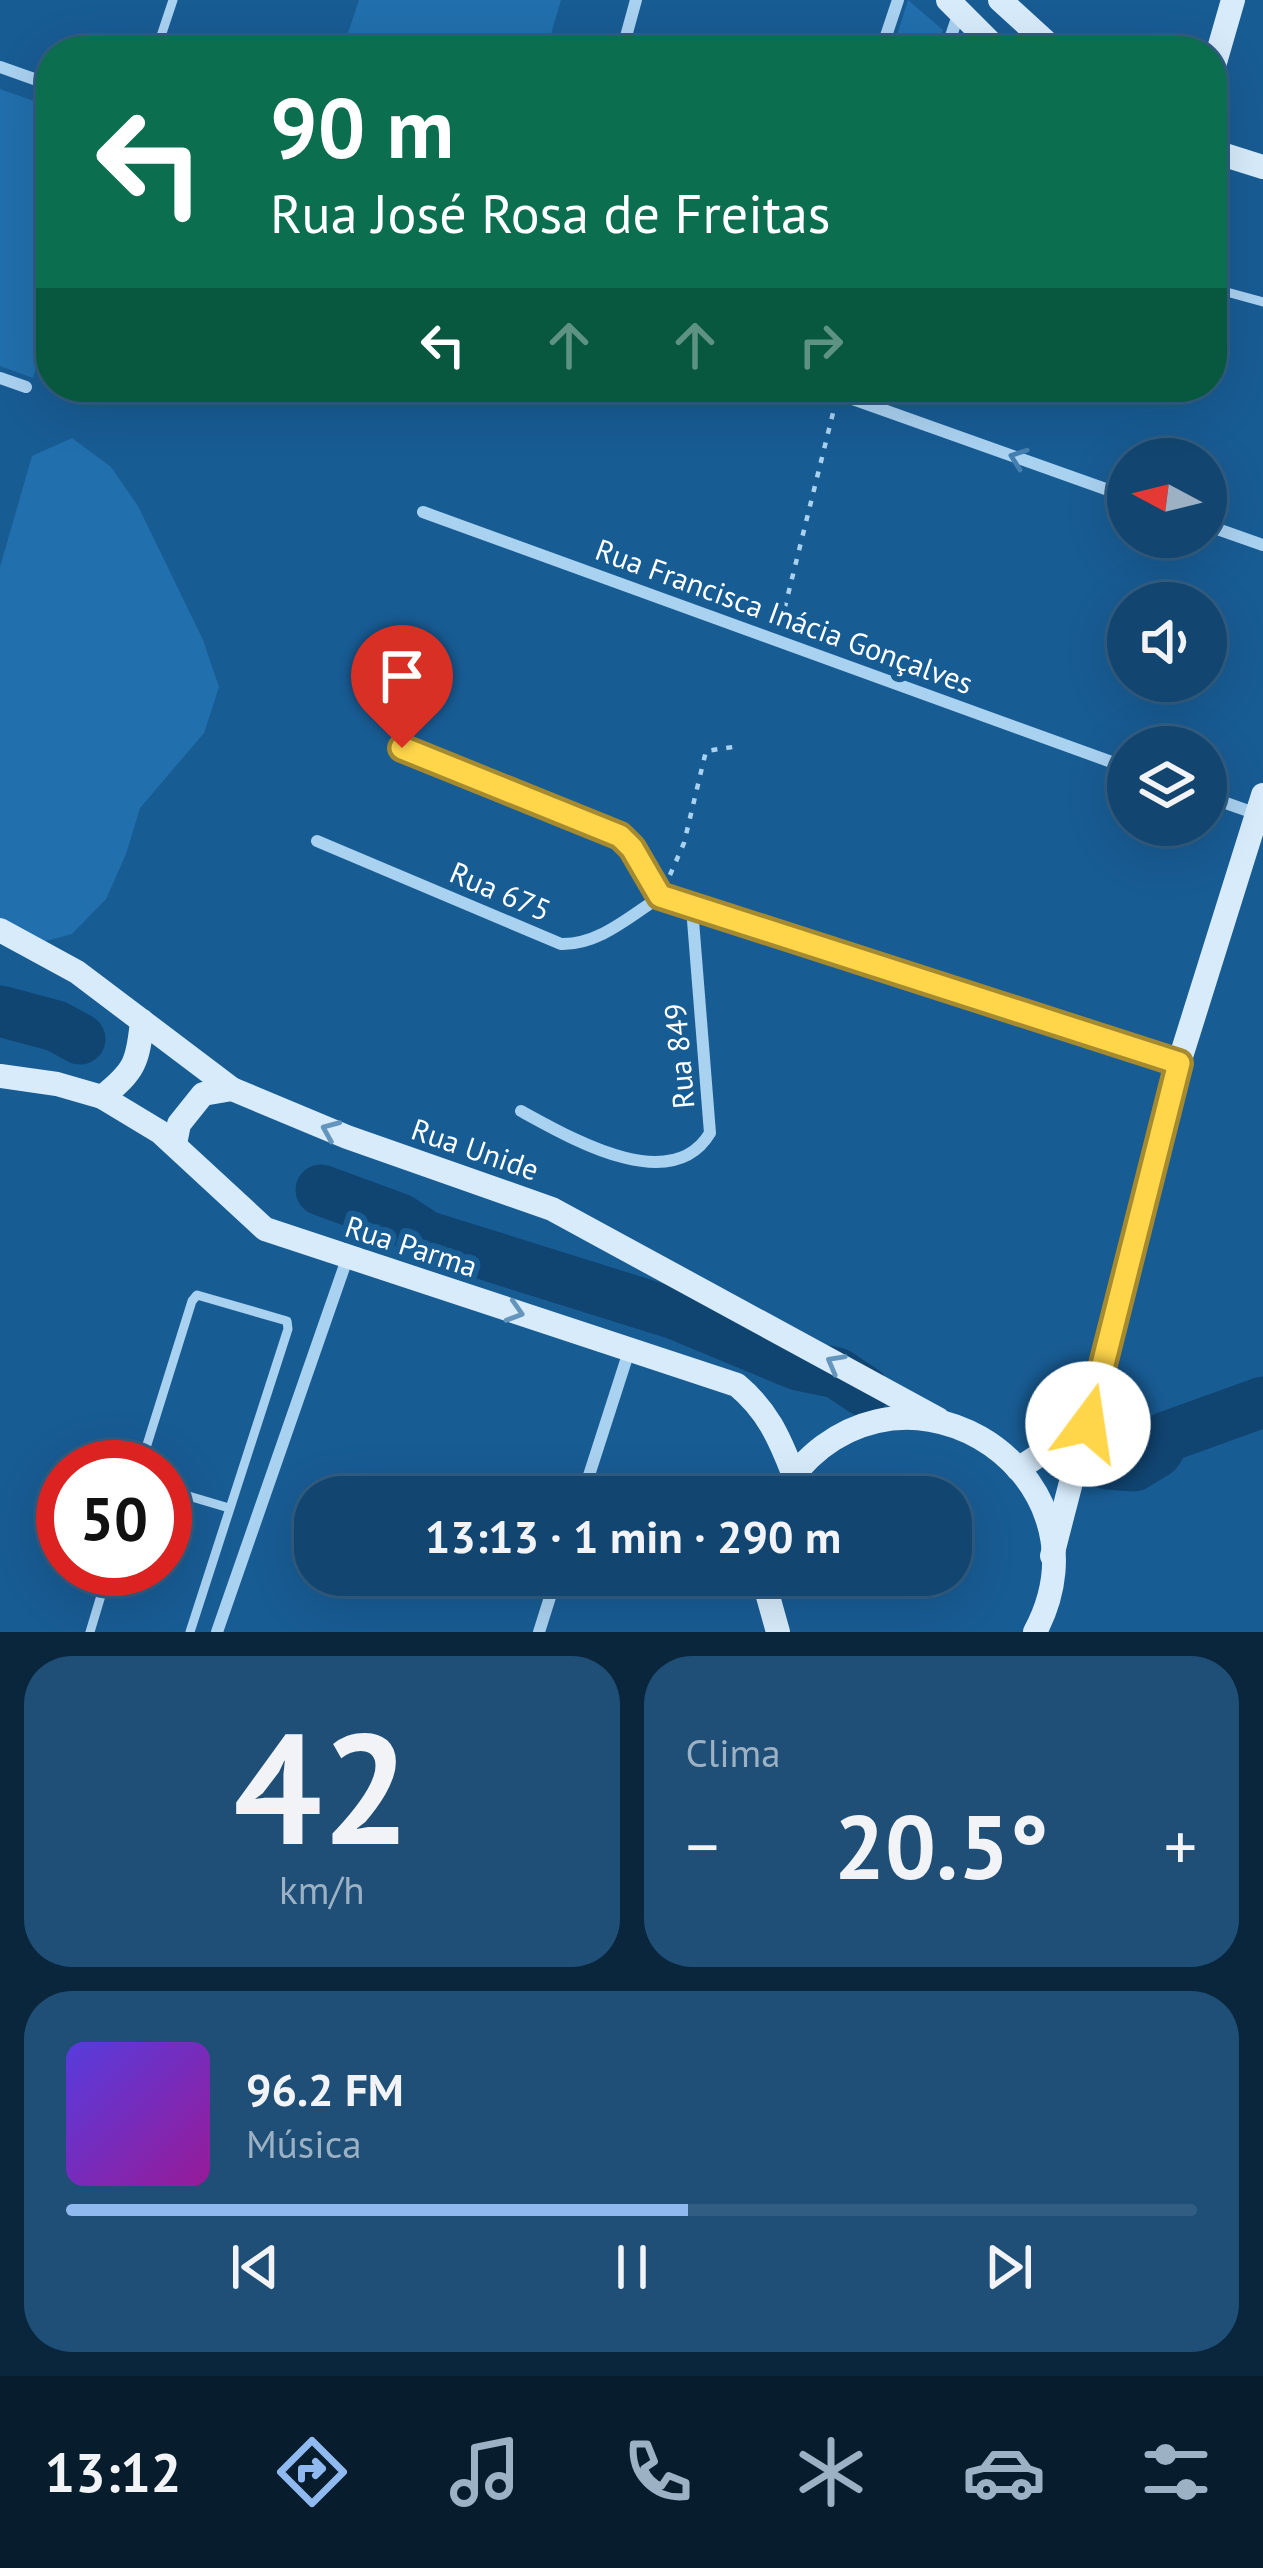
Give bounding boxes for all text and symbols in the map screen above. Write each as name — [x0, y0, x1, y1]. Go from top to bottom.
text: 90 m — [270, 72, 454, 181]
icon: left — [72, 84, 228, 240]
text: Rua José Rosa de Freitas — [270, 178, 830, 248]
icon: left — [410, 312, 476, 378]
icon: ahead — [536, 312, 602, 378]
icon: ahead — [662, 312, 728, 378]
icon: right — [788, 312, 854, 378]
north arrow — [1107, 438, 1227, 558]
map controls — [1107, 438, 1227, 846]
one-way arrow — [1009, 448, 1030, 472]
street label: Rua Francisca Inácia Gonçalves — [590, 529, 979, 702]
button: sound — [1107, 582, 1227, 702]
pin — [351, 625, 453, 748]
icon: arrive — [369, 643, 435, 709]
button: layers — [1107, 726, 1227, 846]
street label: Rua 675 — [444, 852, 557, 929]
street label: Rua 849 — [654, 1002, 703, 1110]
street label: Rua Unide — [407, 1109, 544, 1189]
one-way arrow — [320, 1120, 341, 1144]
street label: Rua Parma — [340, 1206, 482, 1285]
one-way arrow — [504, 1297, 525, 1322]
one-way arrow — [826, 1354, 847, 1377]
position arrow — [1025, 1361, 1151, 1487]
speed limit sign: 50 — [36, 1440, 192, 1596]
text: 13:13 · 1 min · 290 m — [425, 1507, 841, 1565]
text: 42 — [233, 1685, 410, 1887]
text: Clima — [686, 1727, 781, 1778]
text: 20.5° — [834, 1787, 1049, 1904]
text: − — [686, 1803, 719, 1888]
text: + — [1164, 1803, 1197, 1888]
text: km/h — [279, 1864, 365, 1915]
text: 96.2 FM — [246, 2060, 404, 2118]
text: Música — [246, 2118, 362, 2169]
icon: previous — [222, 2234, 288, 2300]
icon: pause — [599, 2234, 665, 2300]
icon: next — [976, 2234, 1042, 2300]
icon: directions — [270, 2430, 354, 2514]
icon: music — [443, 2430, 527, 2514]
icon: phone — [616, 2430, 700, 2514]
icon: climate — [789, 2430, 873, 2514]
icon: car — [962, 2430, 1046, 2514]
icon: filters — [1134, 2430, 1218, 2514]
text: 13:12 — [44, 2437, 181, 2507]

